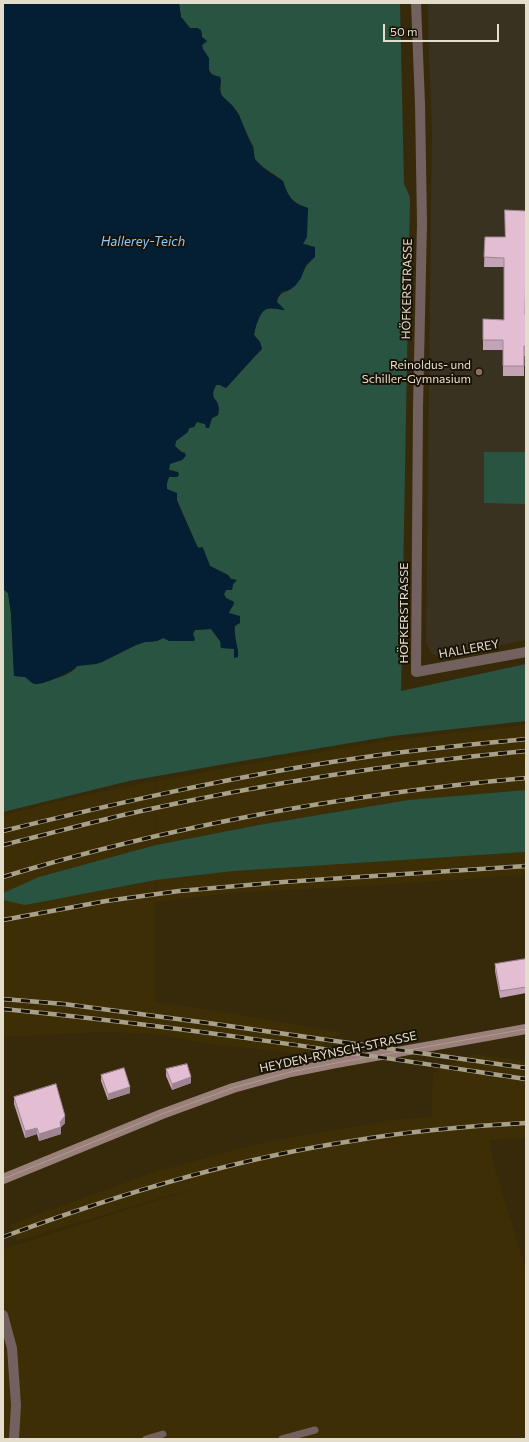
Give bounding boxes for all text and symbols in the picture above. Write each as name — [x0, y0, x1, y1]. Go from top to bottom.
scale bar — [385, 16, 501, 42]
text: 50 m — [390, 24, 418, 38]
water label: Hallerey-Teich — [101, 234, 185, 250]
street label: HÖFKERSTRASSE — [399, 238, 415, 340]
place label: Reinoldus- und Schiller-Gymnasium — [362, 358, 471, 386]
marker: Reinoldus- und Schiller-Gymnasium — [474, 367, 484, 377]
street label: HÖFKERSTRASSE — [397, 563, 411, 663]
street label: HALLEREY — [438, 637, 500, 661]
street label: HEYDEN-RYNSCH-STRASSE — [258, 1028, 418, 1076]

